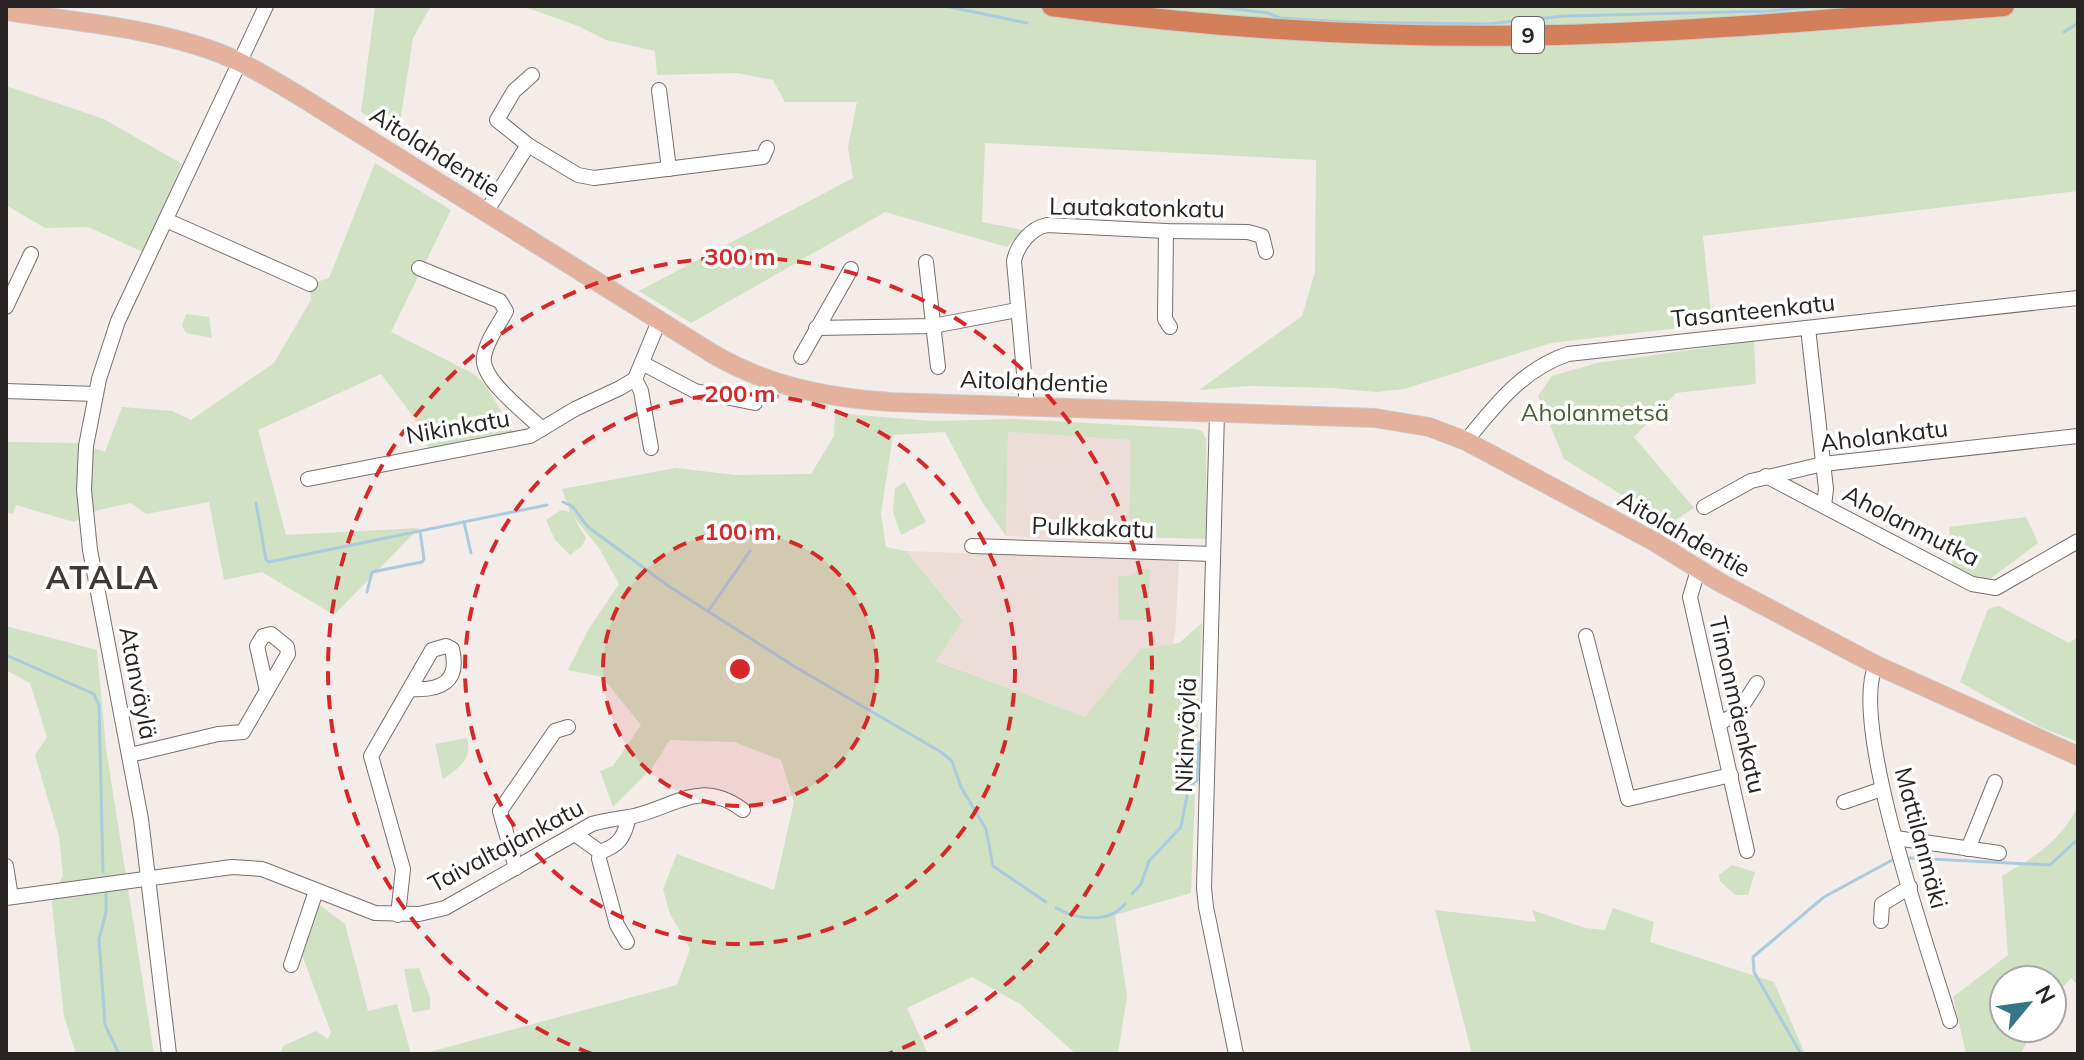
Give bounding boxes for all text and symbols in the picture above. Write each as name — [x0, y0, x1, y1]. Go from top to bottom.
road number: 9 — [1512, 17, 1544, 53]
street label: Aitolahdentie — [365, 99, 506, 203]
street label: Lautakatonkatu — [1049, 190, 1225, 224]
text: 300 m — [704, 241, 776, 271]
street label: Tasanteenkatu — [1669, 286, 1836, 334]
street label: Aitolahdentie — [959, 363, 1109, 399]
text: 200 m — [704, 378, 776, 408]
park label: Aholanmetsä — [1521, 397, 1669, 427]
street label: Nikinkatu — [404, 402, 512, 450]
street label: Aholankatu — [1818, 412, 1949, 458]
street label: Aholanmutka — [1838, 478, 1985, 572]
street label: Aitolahdentie — [1613, 483, 1756, 583]
street label: Pulkkakatu — [1031, 510, 1155, 544]
text: 100 m — [704, 516, 776, 546]
district label: ATALA — [46, 557, 160, 597]
street label: Timonmäenkatu — [1703, 613, 1773, 796]
street label: Atanväylä — [113, 624, 165, 742]
centre of rings — [726, 655, 754, 683]
street label: Nikinväylä — [1168, 677, 1202, 793]
street label: Mattilanmäki — [1889, 764, 1955, 912]
street label: Taivaltajankatu — [423, 792, 588, 899]
north arrow — [1988, 964, 2068, 1044]
text: N — [2029, 980, 2062, 1008]

